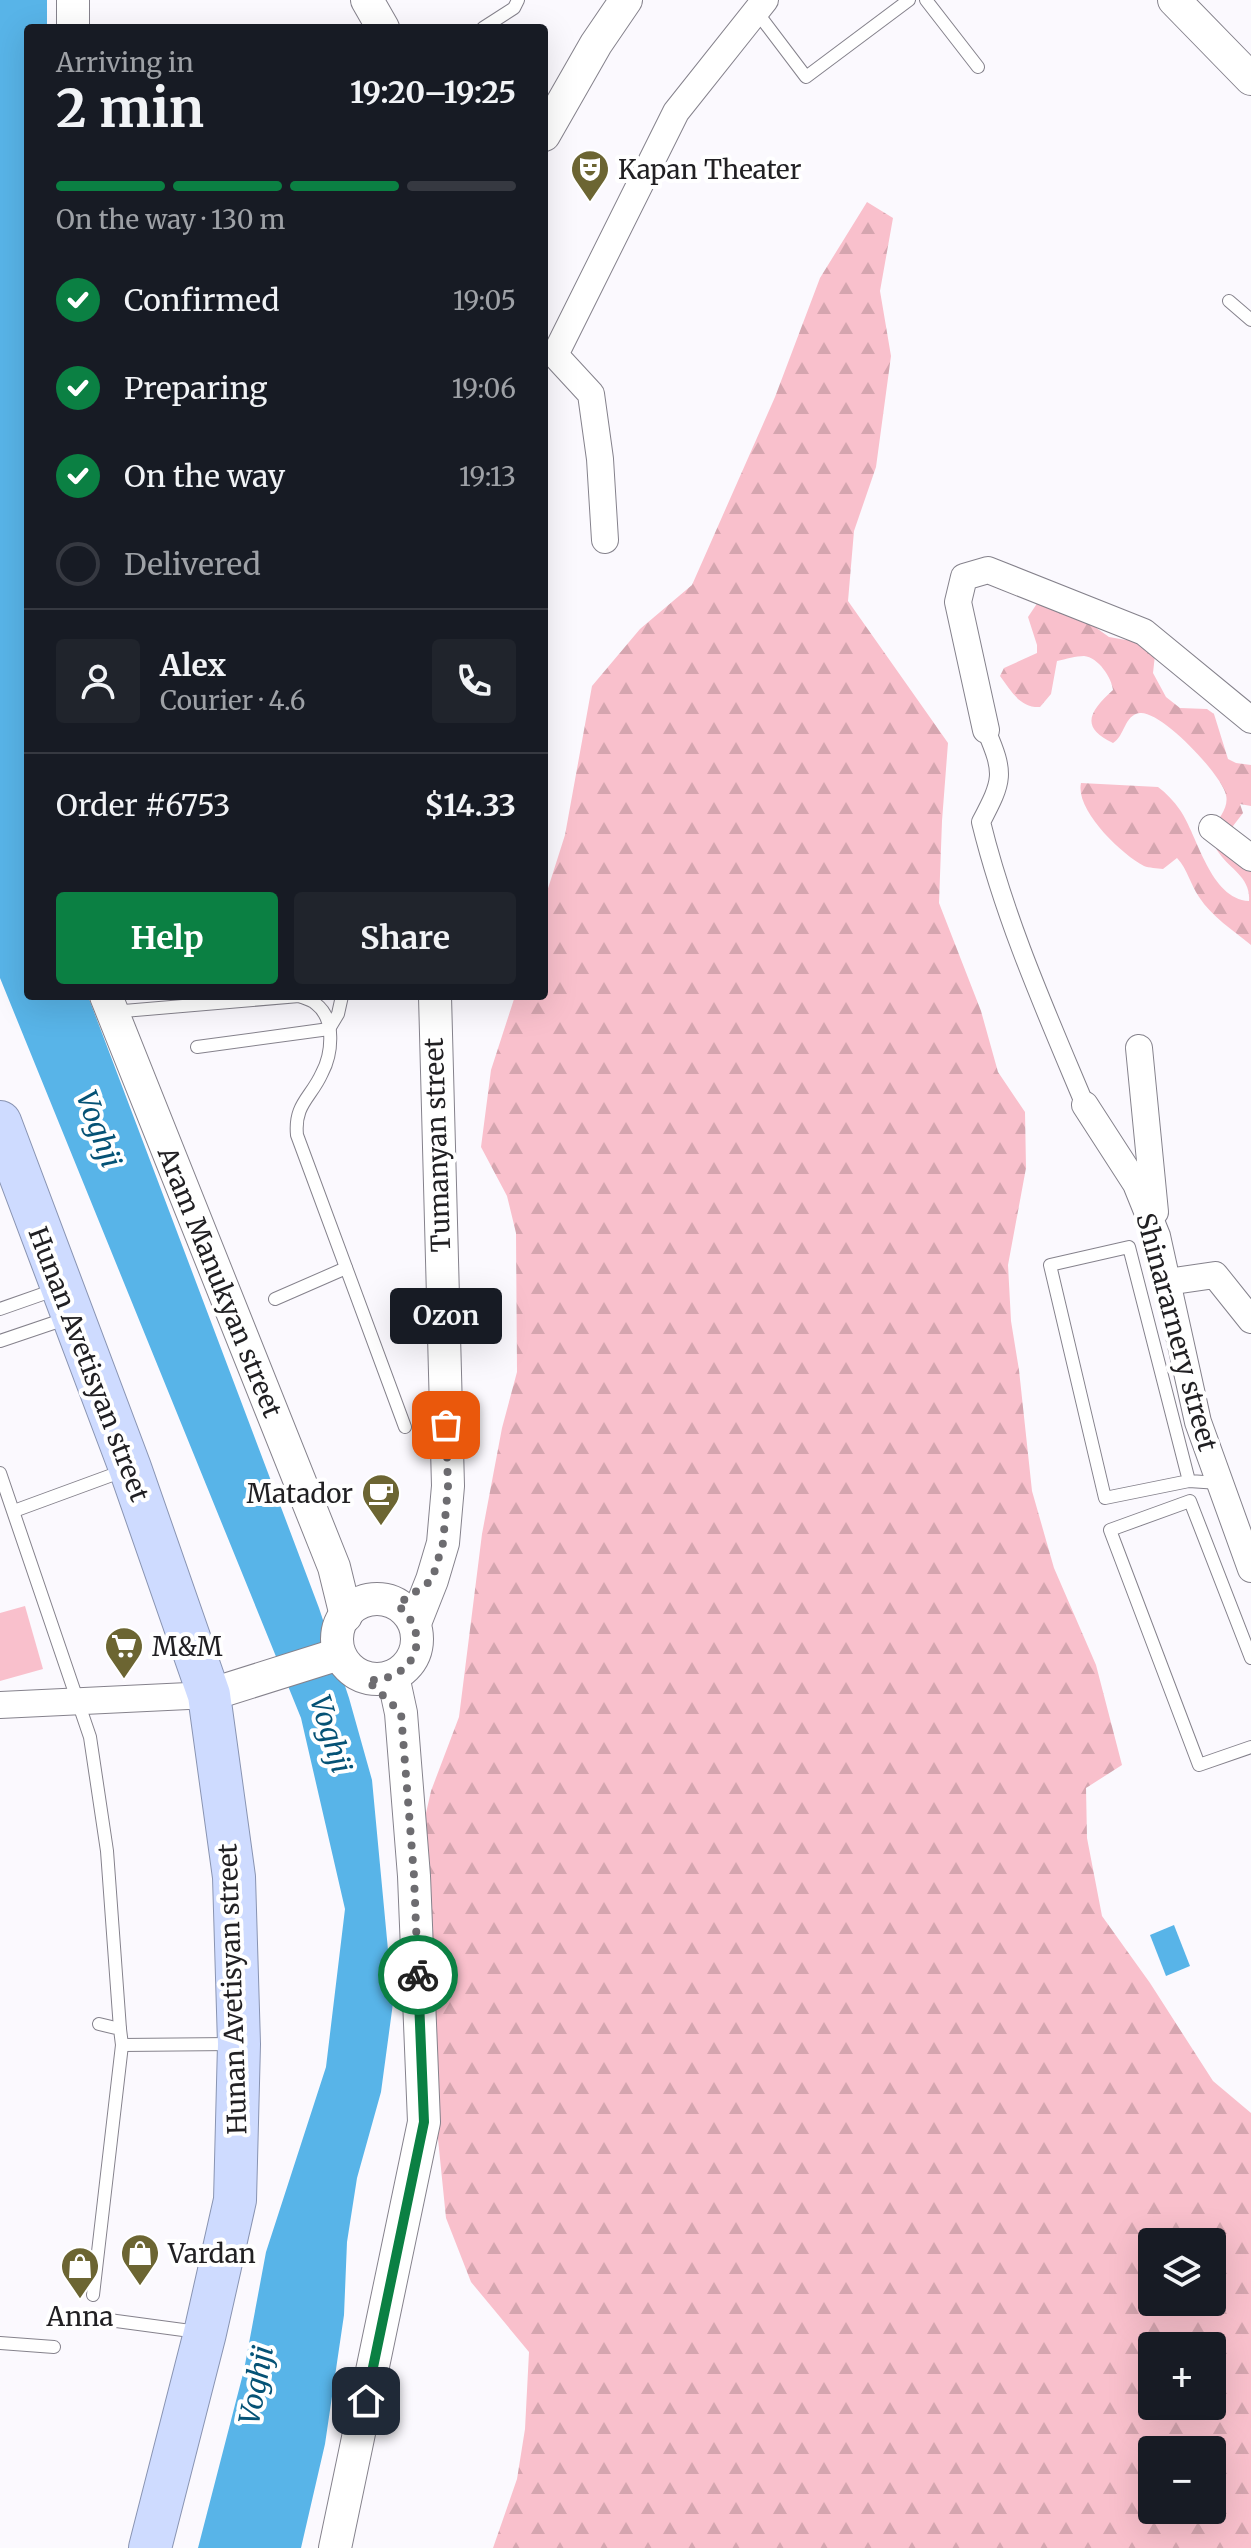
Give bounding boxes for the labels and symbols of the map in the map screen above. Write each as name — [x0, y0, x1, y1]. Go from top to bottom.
theatre icon: Kapan Theater — [569, 148, 611, 203]
place label: Kapan Theater — [618, 153, 802, 186]
street label: Tumanyan street — [417, 1037, 457, 1253]
water label: Voghji — [68, 1085, 130, 1173]
street label: Aram Manukyan street — [150, 1141, 289, 1422]
street label: Shinararnery street — [1129, 1209, 1225, 1455]
street label: Hunan Avetisyan street — [21, 1222, 157, 1506]
callout: Ozon — [390, 1289, 502, 1345]
pin — [412, 1391, 480, 1459]
cafe icon: Matador — [360, 1472, 402, 1527]
place label: Matador — [247, 1477, 353, 1510]
supermarket icon: M&M — [103, 1625, 145, 1680]
place label: M&M — [152, 1630, 223, 1663]
water label: Voghji — [302, 1691, 360, 1777]
street label: Hunan Avetisyan street — [210, 1843, 254, 2135]
courier — [378, 1935, 458, 2015]
shop icon: Vardan — [119, 2232, 161, 2287]
place label: Vardan — [167, 2237, 256, 2270]
shop icon: Anna — [59, 2245, 101, 2300]
place label: Anna — [46, 2300, 113, 2333]
water label: Voghji — [231, 2342, 281, 2428]
pin — [332, 2367, 400, 2435]

